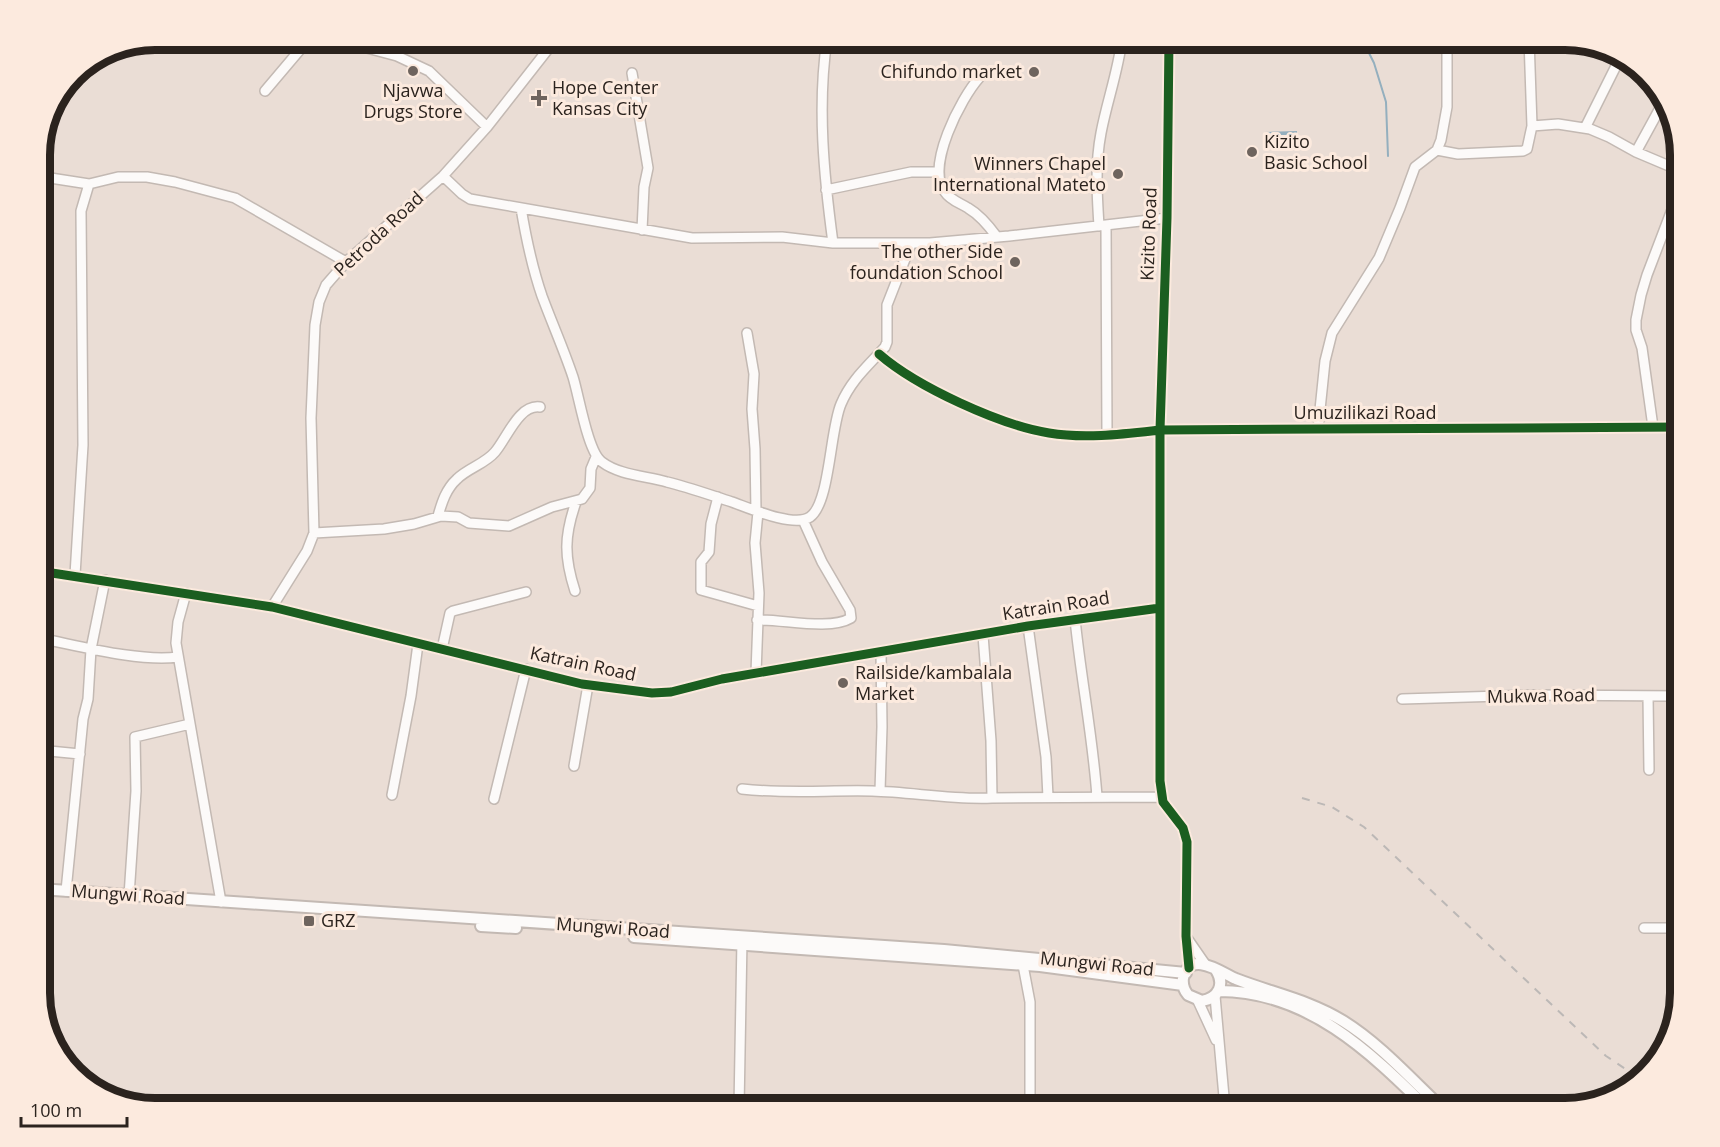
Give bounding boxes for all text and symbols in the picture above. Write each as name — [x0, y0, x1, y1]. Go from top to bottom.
place label: Chifundo market — [880, 59, 1022, 83]
marker: Njavwa Drugs Store — [406, 64, 420, 78]
marker: Chifundo market — [1027, 65, 1041, 79]
place label: Hope Center Kansas City — [552, 75, 659, 120]
place label: Njavwa Drugs Store — [363, 78, 463, 123]
marker: Hope Center Kansas City — [530, 89, 548, 107]
place label: Kizito Basic School — [1264, 129, 1368, 174]
marker: Kizito Basic School — [1245, 145, 1259, 159]
place label: Winners Chapel International Mateto — [933, 151, 1106, 196]
marker: Winners Chapel International Mateto — [1111, 167, 1125, 181]
street label: Petroda Road — [328, 186, 428, 281]
street label: Kizito Road — [1134, 187, 1162, 281]
place label: The other Side foundation School — [850, 239, 1003, 284]
marker: The other Side foundation School — [1008, 255, 1022, 269]
street label: Umuzilikazi Road — [1294, 400, 1436, 424]
street label: Katrain Road — [1001, 585, 1111, 625]
street label: Katrain Road — [528, 640, 639, 686]
place label: Railside/kambalala Market — [855, 660, 1012, 705]
marker: Railside/kambalala Market — [836, 676, 850, 690]
street label: Mukwa Road — [1487, 682, 1595, 708]
street label: Mungwi Road — [70, 878, 186, 910]
place label: GRZ — [321, 908, 356, 932]
street label: Mungwi Road — [555, 911, 671, 943]
marker: GRZ — [302, 914, 316, 928]
street label: Mungwi Road — [1039, 945, 1155, 981]
scale bar — [21, 1090, 128, 1128]
text: 100 m — [30, 1098, 82, 1122]

